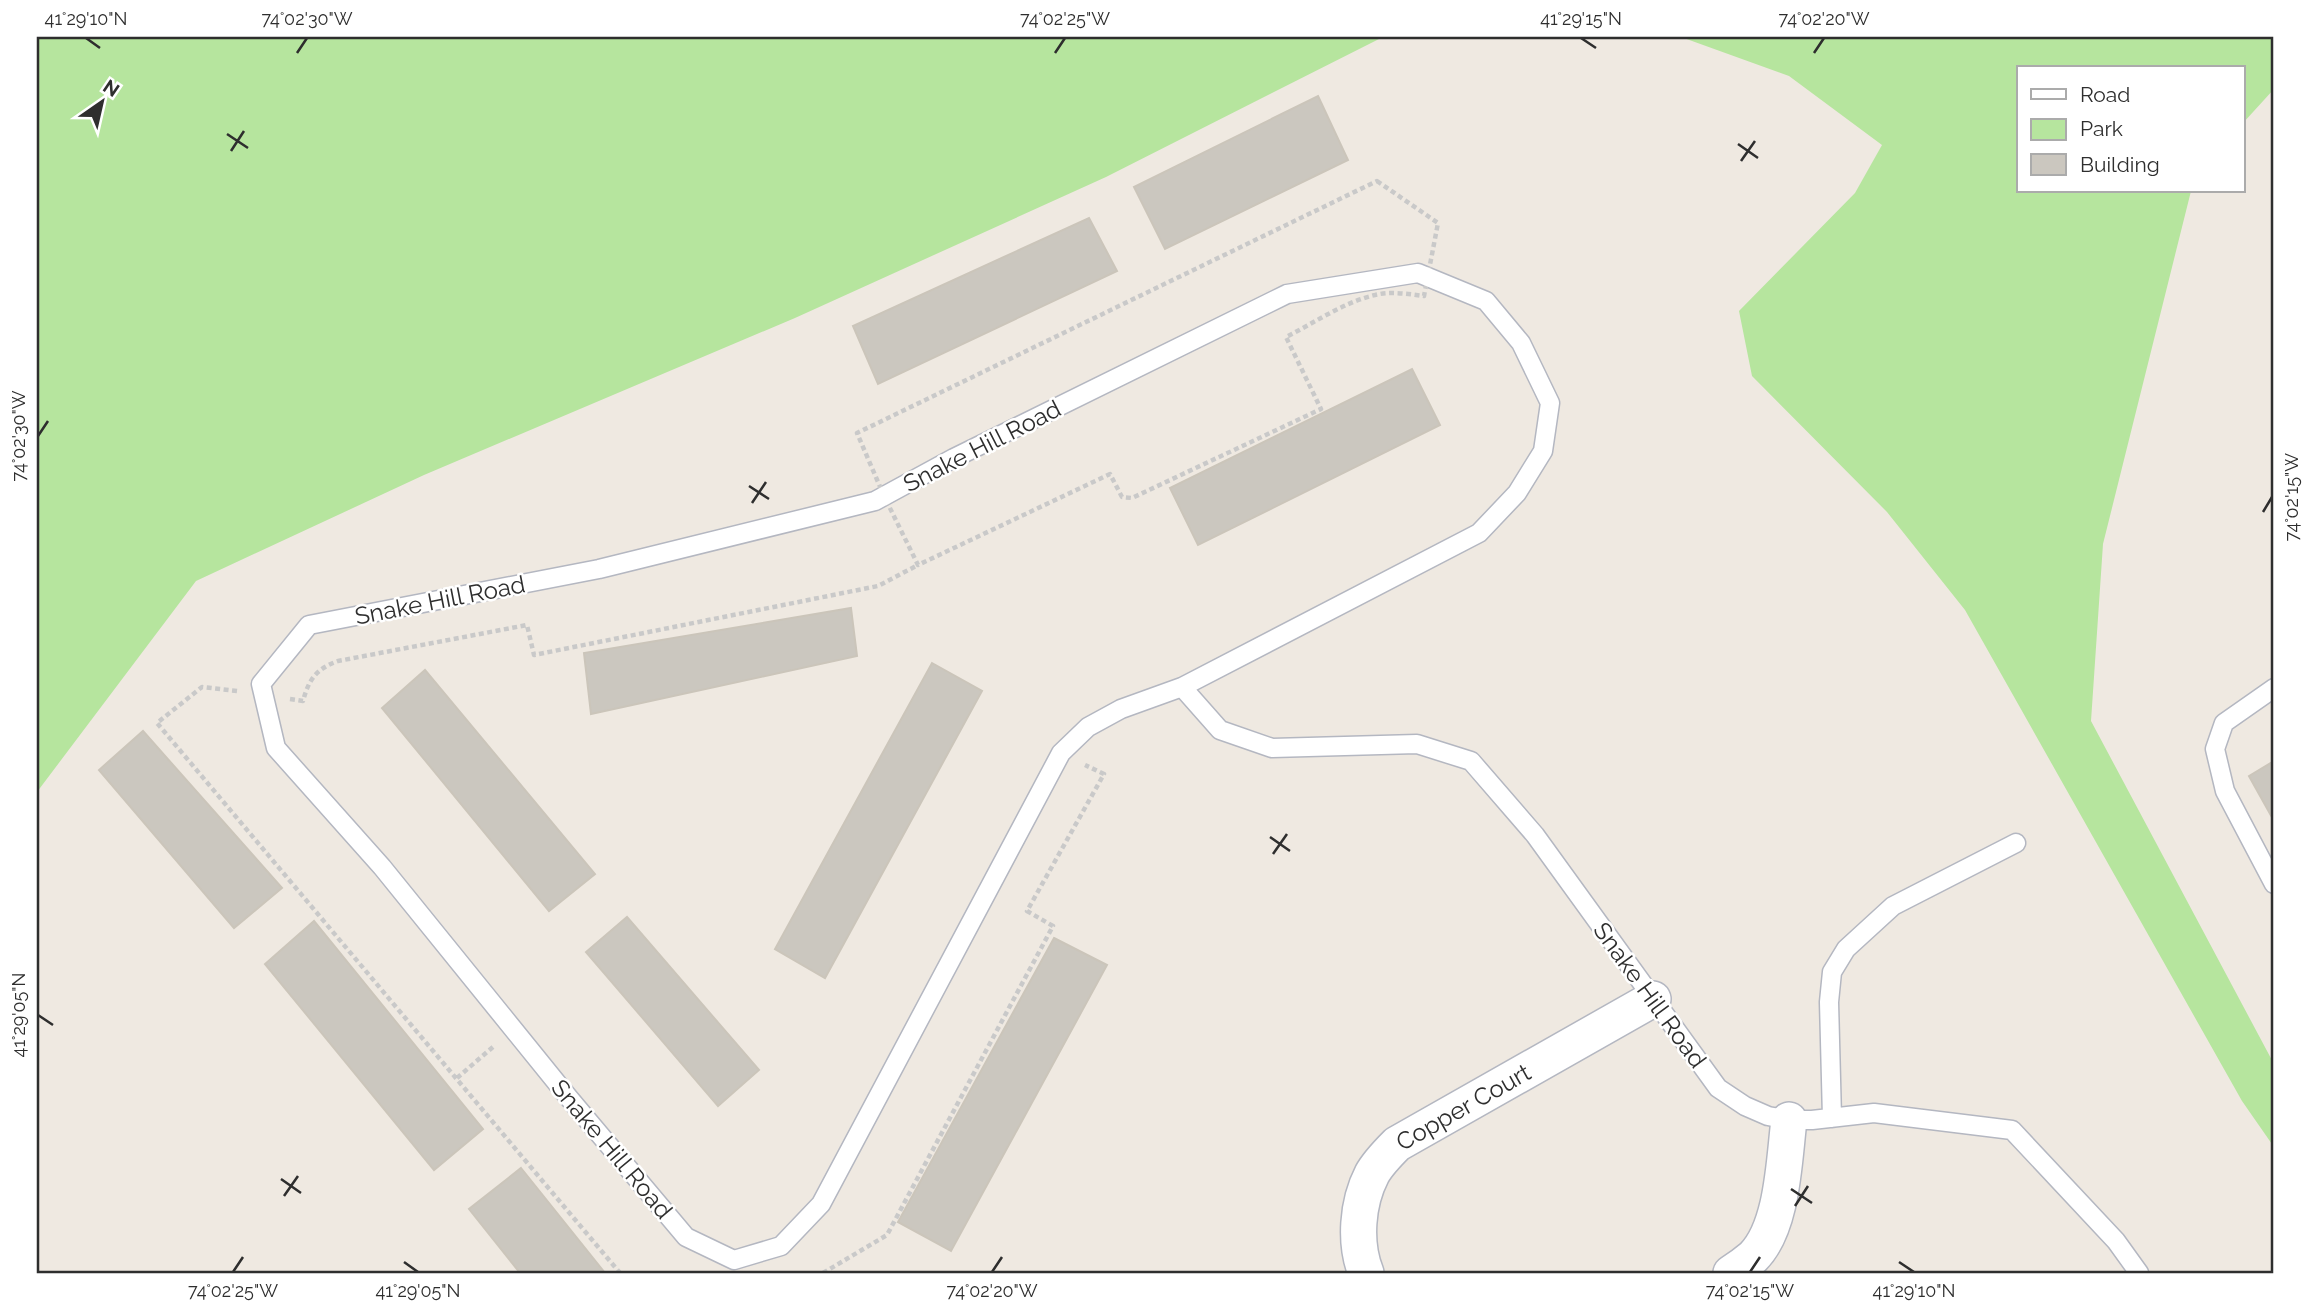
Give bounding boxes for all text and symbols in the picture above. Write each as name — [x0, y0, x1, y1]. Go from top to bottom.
text: 41°29'10"N — [45, 8, 127, 29]
text: 74°02'30"W — [261, 8, 353, 29]
text: 74°02'25"W — [1020, 8, 1110, 29]
text: 41°29'15"N — [1540, 8, 1622, 29]
text: 74°02'20"W — [1778, 8, 1870, 29]
north arrow — [66, 66, 136, 136]
legend — [2017, 66, 2244, 192]
text: N — [99, 75, 124, 101]
text: Road — [2080, 82, 2130, 107]
text: Park — [2080, 116, 2123, 141]
text: Building — [2080, 152, 2160, 177]
text: 74°02'30"W — [8, 390, 29, 482]
street label: Snake Hill Road — [898, 394, 1066, 498]
text: 74°02'15"W — [2281, 453, 2302, 541]
street label: Snake Hill Road — [352, 569, 528, 631]
street label: Snake Hill Road — [1587, 917, 1713, 1073]
text: 41°29'05"N — [8, 973, 29, 1057]
street label: Copper Court — [1391, 1057, 1535, 1156]
street label: Snake Hill Road — [545, 1073, 679, 1225]
text: 74°02'25"W — [188, 1280, 278, 1301]
text: 41°29'05"N — [376, 1280, 460, 1301]
text: 74°02'20"W — [946, 1280, 1038, 1301]
text: 74°02'15"W — [1706, 1280, 1794, 1301]
text: 41°29'10"N — [1873, 1280, 1955, 1301]

